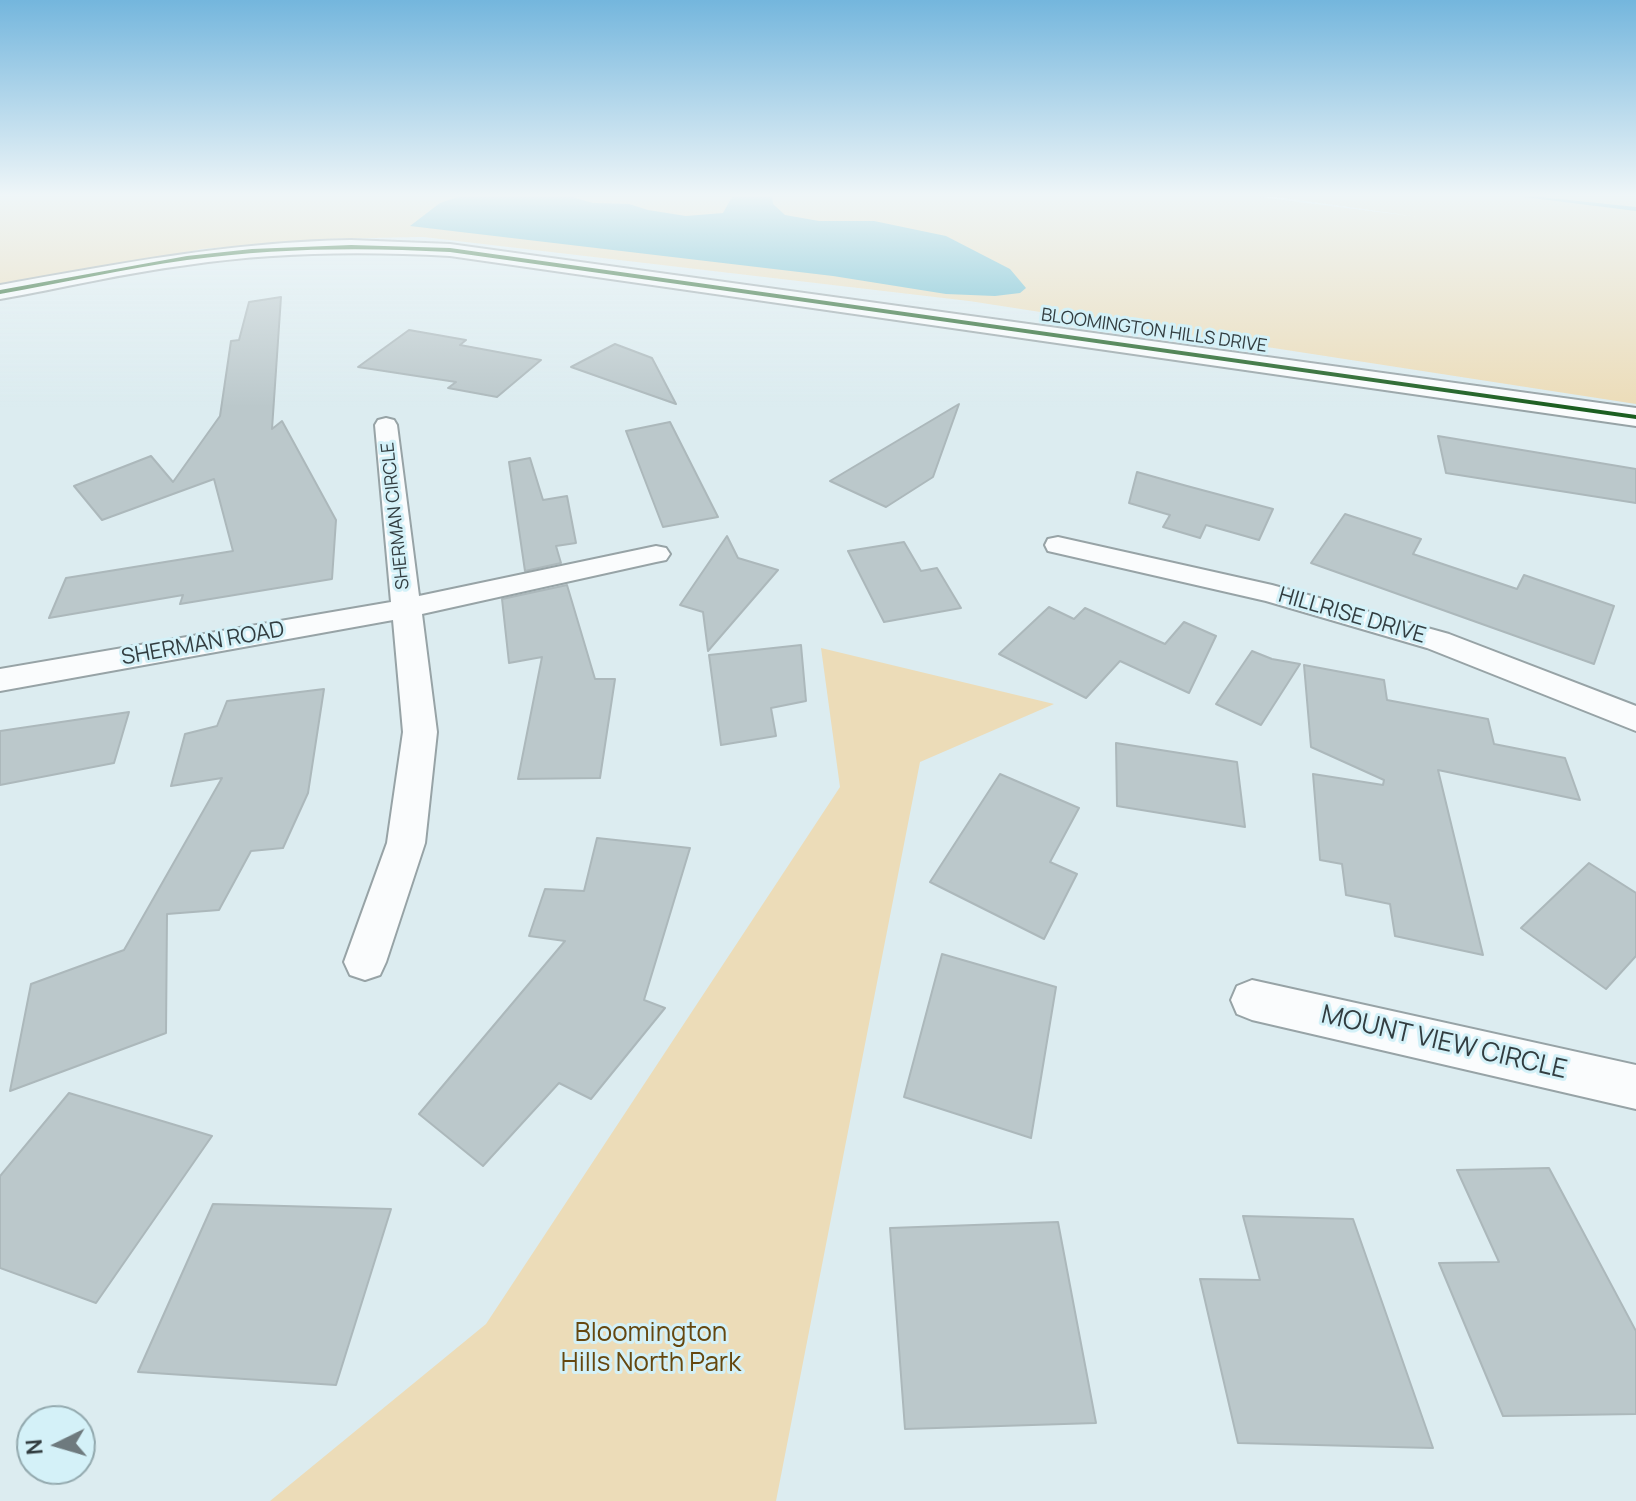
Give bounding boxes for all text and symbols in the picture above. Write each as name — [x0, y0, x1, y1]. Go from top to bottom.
street label: BLOOMINGTON HILLS DRIVE — [1040, 304, 1268, 358]
street label: SHERMAN CIRCLE — [378, 441, 414, 591]
street label: HILLRISE DRIVE — [1275, 582, 1429, 650]
street label: SHERMAN ROAD — [119, 617, 287, 671]
street label: MOUNT VIEW CIRCLE — [1318, 1000, 1570, 1086]
park label: Bloomington Hills North Park — [561, 1318, 741, 1380]
north arrow — [16, 1405, 96, 1485]
text: N — [18, 1438, 50, 1456]

